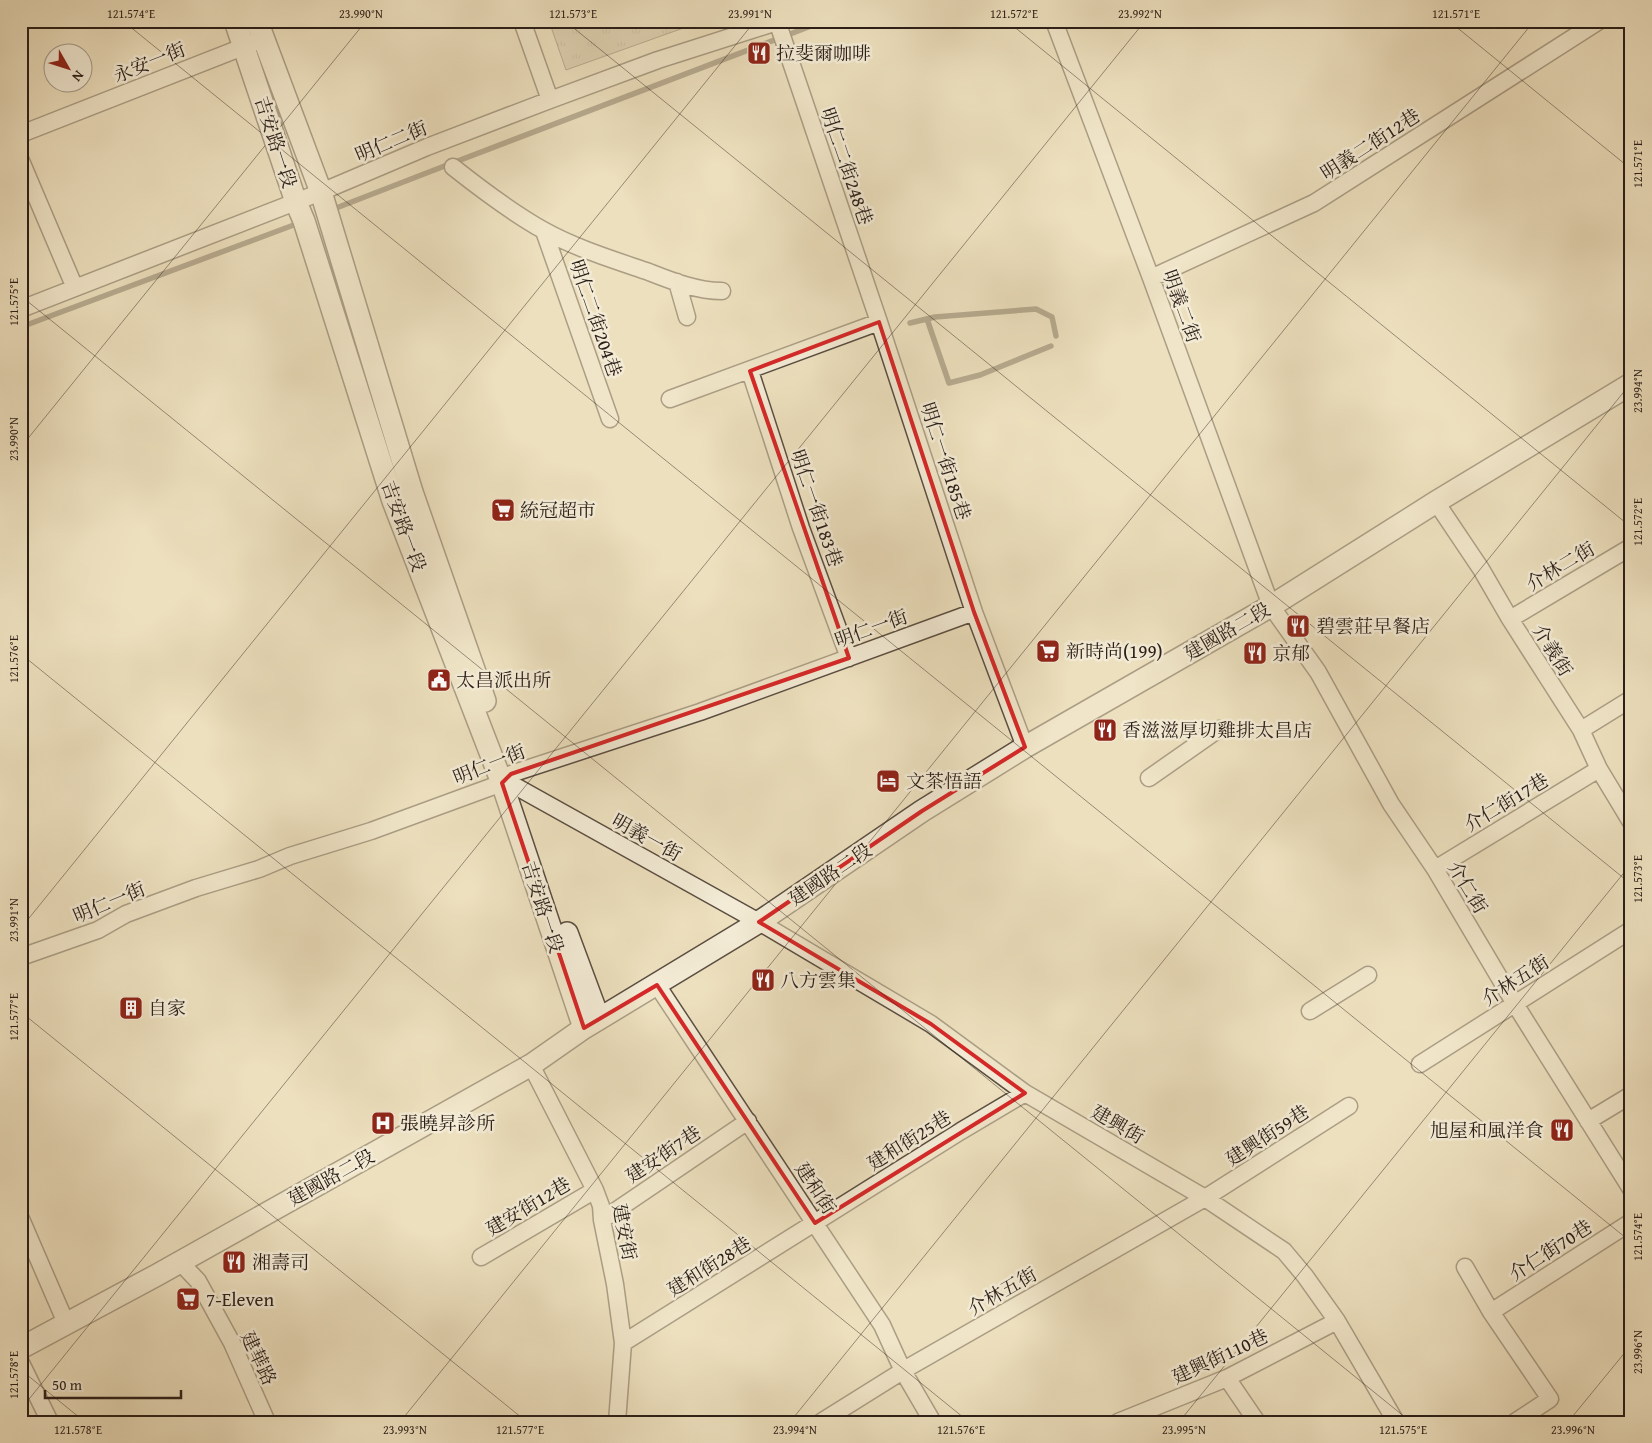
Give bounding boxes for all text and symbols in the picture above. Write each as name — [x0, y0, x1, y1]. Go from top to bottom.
text: 121.574°E — [107, 5, 155, 22]
text: 23.990°N — [339, 5, 383, 22]
text: 121.573°E — [549, 5, 597, 22]
text: 23.991°N — [728, 5, 772, 22]
text: 121.572°E — [990, 5, 1038, 22]
text: 23.992°N — [1118, 5, 1162, 22]
text: 121.571°E — [1432, 5, 1480, 22]
street label: 永安一街 — [109, 35, 189, 89]
place label: 拉斐爾咖啡 — [776, 39, 871, 67]
restaurant icon: 拉斐爾咖啡 — [746, 40, 772, 66]
north arrow — [42, 42, 92, 92]
text: N — [67, 66, 89, 87]
street label: 吉安路一段 — [248, 92, 304, 192]
street label: 明義二街12巷 — [1315, 101, 1425, 187]
street label: 明仁二街248巷 — [814, 104, 880, 228]
street label: 明仁二街 — [351, 113, 431, 169]
text: 121.571°E — [1629, 140, 1646, 188]
street label: 明仁二街204巷 — [563, 256, 629, 380]
street label: 明義二街 — [1156, 265, 1208, 347]
text: 121.575°E — [5, 278, 22, 326]
text: 23.994°N — [1629, 369, 1646, 413]
street label: 明仁一街185巷 — [914, 398, 978, 524]
text: 23.990°N — [5, 417, 22, 461]
street label: 明仁一街183巷 — [784, 446, 850, 570]
street label: 吉安路一段 — [375, 477, 433, 575]
place label: 統冠超市 — [520, 496, 596, 524]
supermarket icon: 統冠超市 — [490, 497, 516, 523]
text: 121.572°E — [1629, 498, 1646, 546]
street label: 介林二街 — [1520, 534, 1600, 598]
street label: 建國路二段 — [1179, 595, 1275, 667]
street label: 明仁一街 — [830, 602, 912, 654]
place label: 碧雲莊早餐店 — [1316, 612, 1430, 640]
restaurant icon: 碧雲莊早餐店 — [1285, 613, 1311, 639]
street label: 介義街 — [1526, 618, 1580, 682]
text: 121.576°E — [5, 635, 22, 683]
place label: 新時尚(199) — [1066, 637, 1163, 665]
supermarket icon: 新時尚(199) — [1035, 638, 1061, 664]
place label: 京郁 — [1272, 639, 1310, 667]
restaurant icon: 京郁 — [1242, 640, 1268, 666]
place label: 太昌派出所 — [456, 666, 551, 694]
public building icon: 太昌派出所 — [426, 667, 452, 693]
place label: 香滋滋厚切雞排太昌店 — [1122, 716, 1312, 744]
restaurant icon: 香滋滋厚切雞排太昌店 — [1092, 717, 1118, 743]
street label: 明仁一街 — [449, 737, 529, 791]
street label: 介仁街17巷 — [1458, 766, 1554, 838]
place label: 文茶悟語 — [906, 767, 982, 795]
hotel icon: 文茶悟語 — [875, 768, 901, 794]
street label: 明義一街 — [607, 806, 687, 868]
street label: 建國路二段 — [783, 836, 877, 912]
street label: 介仁街 — [1441, 855, 1495, 919]
text: 121.573°E — [1629, 855, 1646, 903]
street label: 吉安路一段 — [515, 857, 571, 957]
street label: 明仁一街 — [69, 874, 149, 930]
text: 23.991°N — [5, 898, 22, 942]
street label: 介林五街 — [1475, 948, 1555, 1012]
place label: 八方雲集 — [780, 966, 856, 994]
restaurant icon: 八方雲集 — [750, 967, 776, 993]
text: 121.577°E — [5, 993, 22, 1041]
place label: 自家 — [148, 994, 186, 1022]
building icon: 自家 — [118, 995, 144, 1021]
street label: 建興街 — [1086, 1098, 1150, 1150]
street label: 建興街59巷 — [1220, 1098, 1314, 1172]
street label: 建和街25巷 — [862, 1103, 956, 1177]
place label: 張曉昇診所 — [400, 1109, 495, 1137]
hospital icon: 張曉昇診所 — [370, 1110, 396, 1136]
place label: 旭屋和風洋食 — [1430, 1116, 1544, 1144]
restaurant icon: 旭屋和風洋食 — [1549, 1117, 1575, 1143]
street label: 建安街7巷 — [620, 1119, 706, 1189]
street label: 建國路二段 — [283, 1142, 379, 1212]
street label: 建和街 — [789, 1156, 843, 1220]
street label: 建安街12巷 — [480, 1170, 576, 1242]
street label: 建安街 — [606, 1201, 644, 1263]
street label: 介仁街70巷 — [1503, 1213, 1597, 1287]
text: 121.574°E — [1629, 1213, 1646, 1261]
street label: 建和街28巷 — [662, 1229, 756, 1303]
place label: 湘壽司 — [252, 1248, 309, 1276]
restaurant icon: 湘壽司 — [221, 1249, 247, 1275]
street label: 介林五街 — [962, 1260, 1042, 1322]
place label: 7-Eleven — [206, 1285, 274, 1313]
supermarket icon: 7-Eleven — [175, 1286, 201, 1312]
street label: 建興街110巷 — [1167, 1321, 1273, 1391]
street label: 建華路 — [234, 1326, 284, 1390]
text: 23.996°N — [1629, 1330, 1646, 1374]
text: 121.578°E — [5, 1351, 22, 1399]
scale bar — [45, 1368, 181, 1400]
text: 50 m — [52, 1374, 83, 1395]
text: 121.578°E — [54, 1421, 102, 1438]
text: 23.993°N — [383, 1421, 427, 1438]
text: 121.577°E — [496, 1421, 544, 1438]
text: 23.994°N — [773, 1421, 817, 1438]
text: 121.576°E — [937, 1421, 985, 1438]
text: 23.995°N — [1162, 1421, 1206, 1438]
text: 121.575°E — [1379, 1421, 1427, 1438]
text: 23.996°N — [1551, 1421, 1595, 1438]

